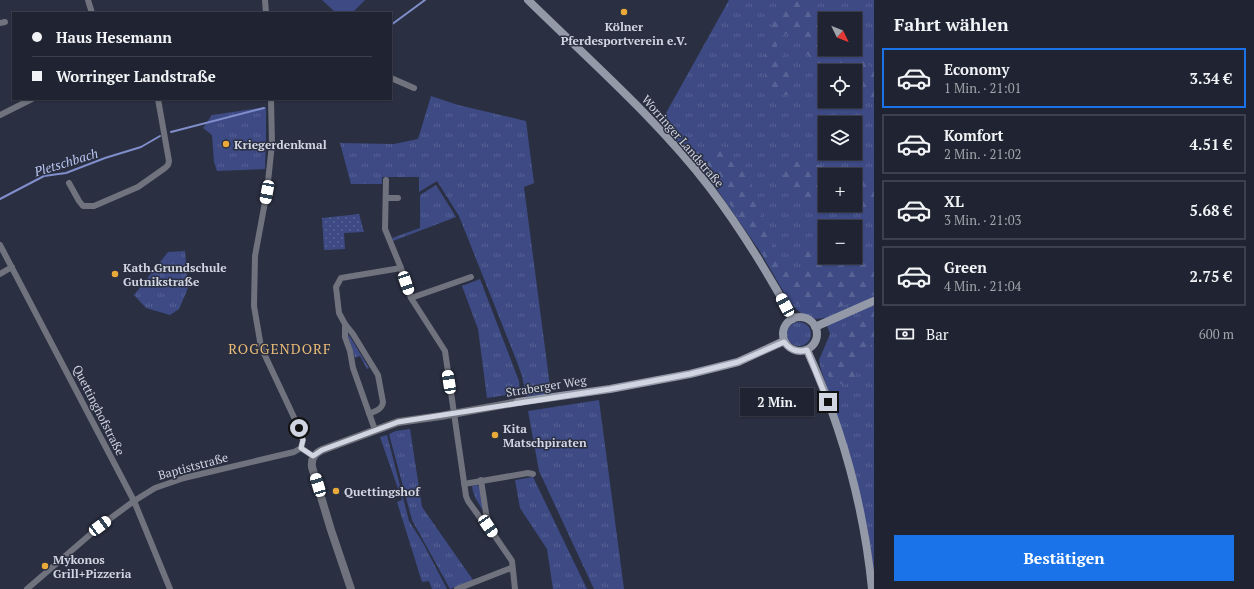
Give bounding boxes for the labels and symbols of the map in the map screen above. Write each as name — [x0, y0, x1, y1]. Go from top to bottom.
marker: Kölner Pferdesportverein e.V. — [619, 7, 629, 17]
north arrow — [818, 12, 862, 56]
place label: Kölner Pferdesportverein e.V. — [561, 19, 687, 48]
street label: Worringer Landstraße — [639, 92, 727, 190]
place label: Kriegerdenkmal — [234, 137, 327, 152]
marker: Kriegerdenkmal — [221, 139, 231, 149]
water label: Pletschbach — [31, 144, 100, 181]
car — [259, 179, 275, 205]
place label: Kath.Grundschule Gutnikstraße — [123, 260, 227, 289]
marker: Kath.Grundschule Gutnikstraße — [110, 269, 120, 279]
car — [396, 270, 416, 296]
car — [774, 292, 796, 318]
district label: ROGGENDORF — [228, 339, 332, 358]
street label: Quettinghofstraße — [70, 362, 128, 458]
car — [441, 369, 457, 395]
street label: Straberger Weg — [505, 372, 588, 400]
callout: 2 Min. — [740, 388, 814, 416]
route end — [819, 393, 837, 411]
route start — [290, 419, 308, 437]
place label: Kita Matschpiraten — [503, 421, 587, 450]
marker: Kita Matschpiraten — [490, 430, 500, 440]
street label: Baptiststraße — [156, 449, 230, 483]
car — [309, 472, 327, 498]
place label: Quettingshof — [344, 484, 421, 499]
marker: Quettingshof — [331, 486, 341, 496]
car — [476, 513, 500, 539]
car — [87, 514, 113, 538]
place label: Mykonos Grill+Pizzeria — [53, 552, 132, 581]
marker: Mykonos Grill+Pizzeria — [40, 561, 50, 571]

